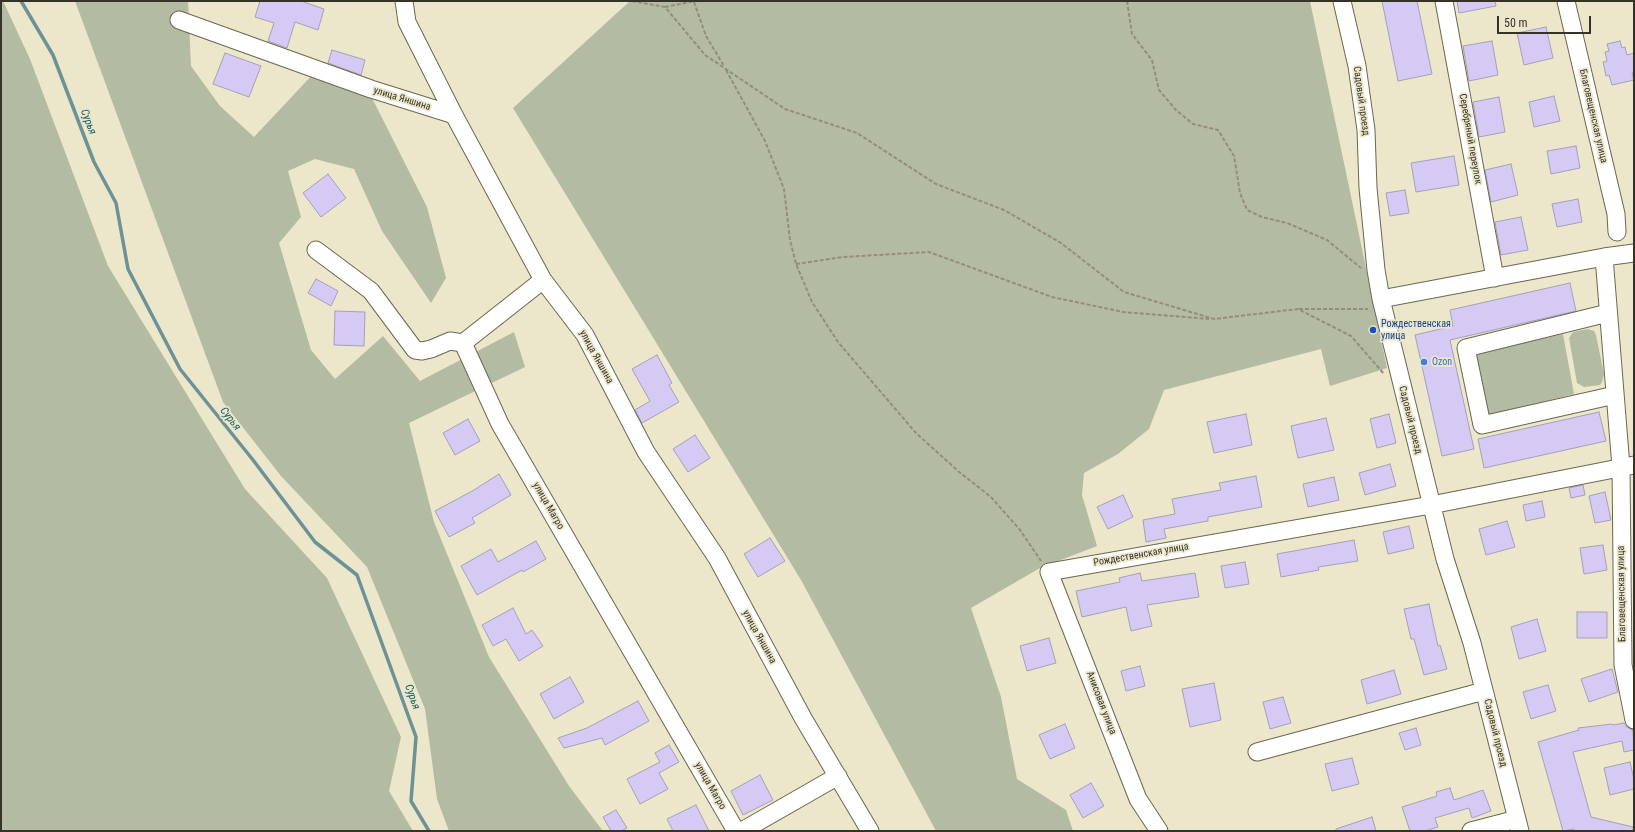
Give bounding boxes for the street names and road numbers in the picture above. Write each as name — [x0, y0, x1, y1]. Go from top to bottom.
street label: Садовый проезд — [1350, 66, 1372, 136]
street label: Благовещенская улица — [1576, 68, 1610, 164]
street label: улица Яншина — [372, 85, 432, 113]
street label: Серебряный переулок — [1456, 93, 1484, 185]
street label: улица Яншина — [576, 328, 616, 386]
street label: Садовый проезд — [1396, 385, 1424, 455]
street label: улица Магро — [530, 480, 566, 532]
street label: Рождественская улица — [1093, 541, 1189, 569]
street label: Благовещенская улица — [1615, 546, 1629, 642]
street label: улица Яншина — [739, 608, 779, 666]
street label: Анисовая улица — [1083, 670, 1119, 736]
street label: Садовый проезд — [1481, 698, 1509, 768]
street label: улица Магро — [692, 760, 728, 812]

